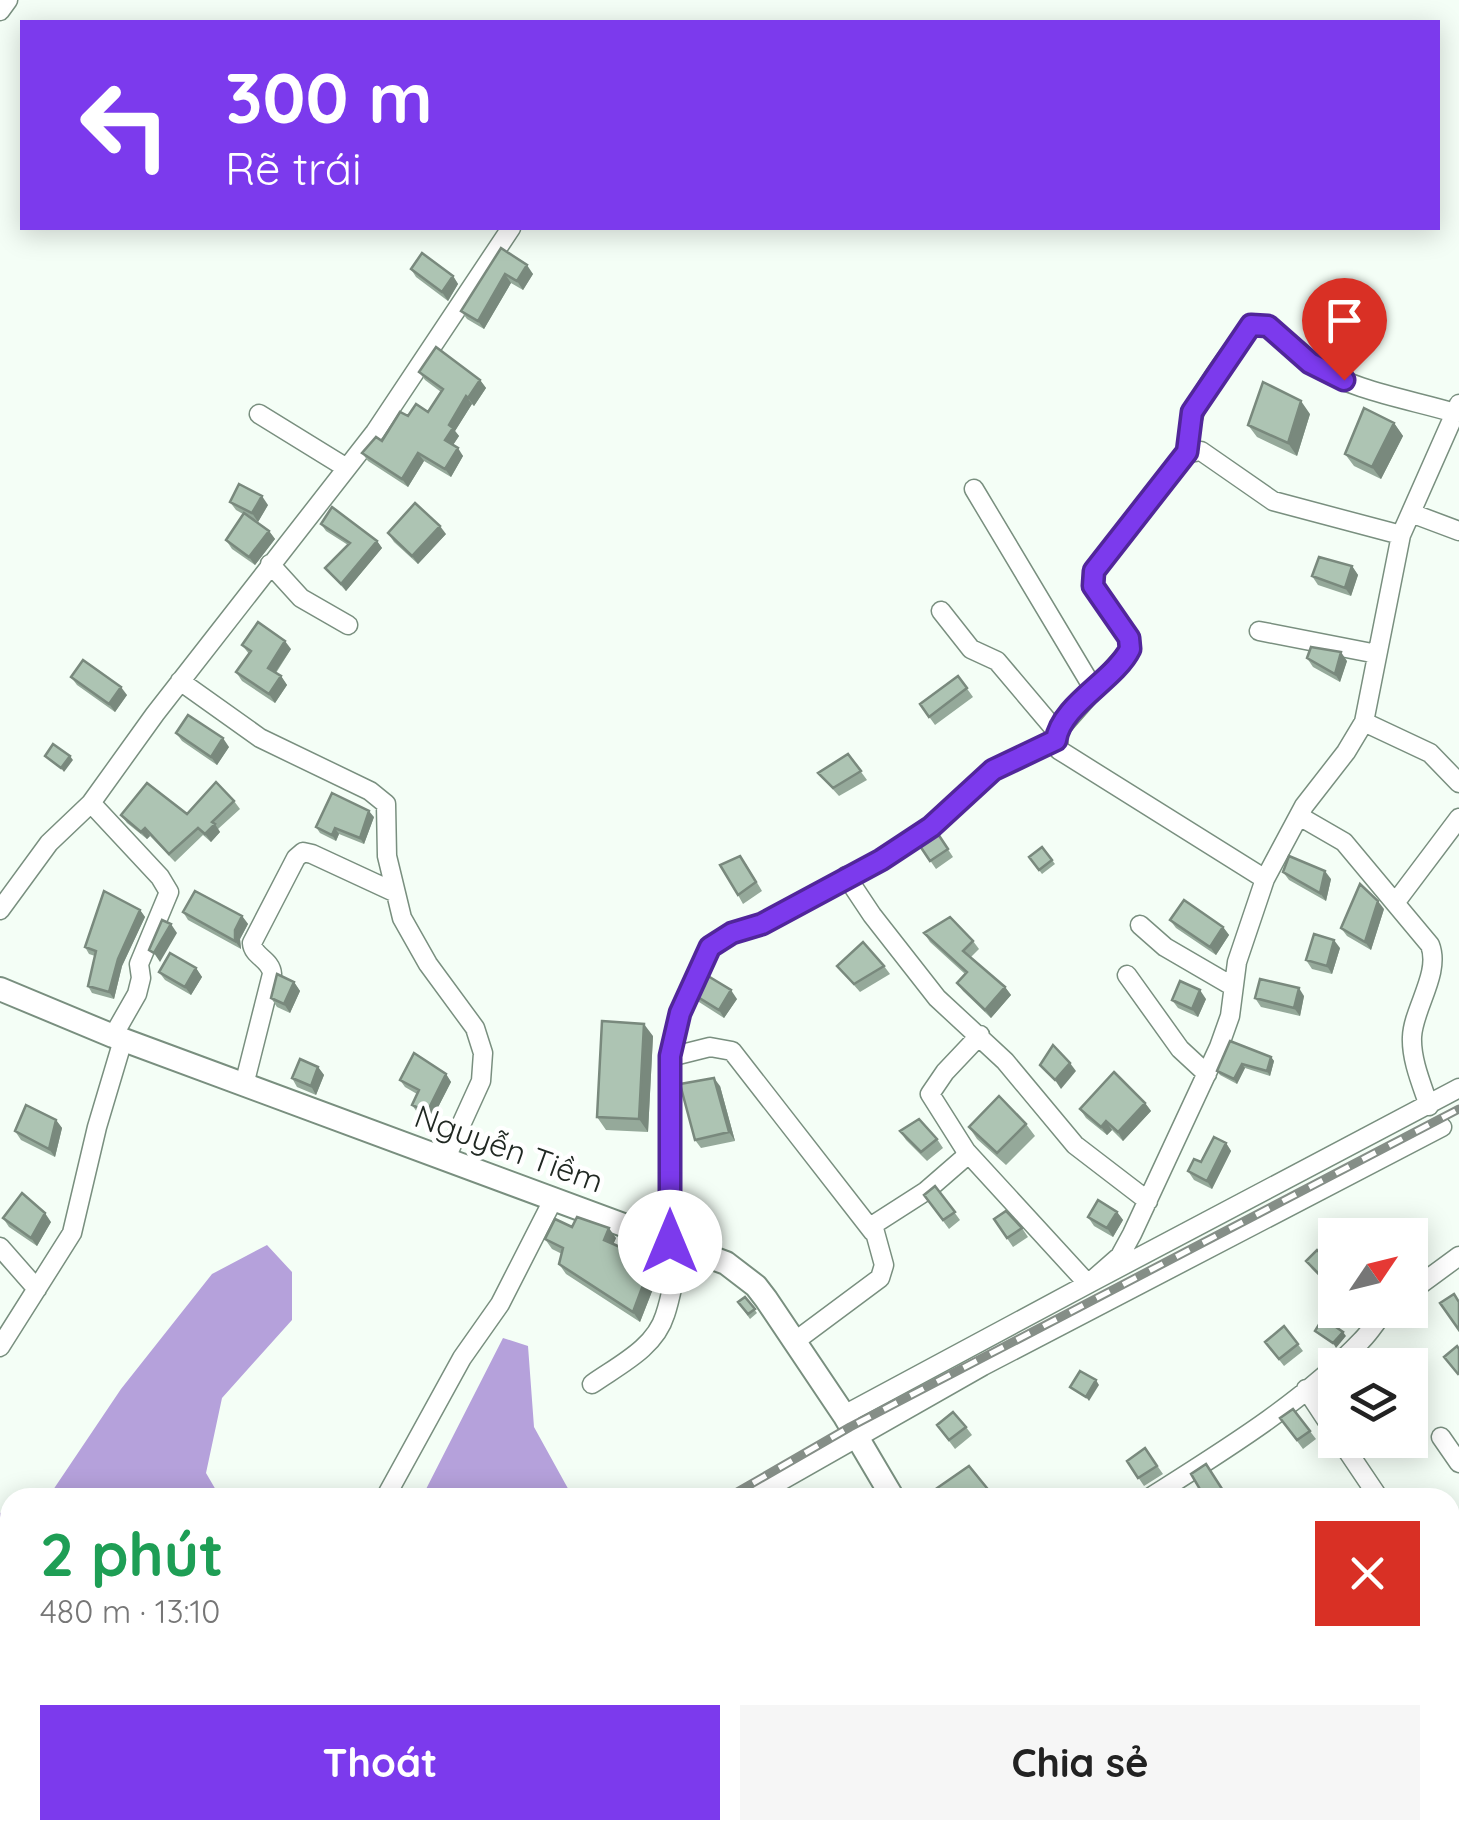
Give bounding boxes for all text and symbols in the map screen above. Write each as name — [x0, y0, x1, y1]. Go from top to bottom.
text: 300 m — [225, 53, 433, 141]
icon: left — [60, 60, 190, 190]
text: Rẽ trái — [225, 140, 362, 196]
pin — [1302, 278, 1387, 381]
icon: arrive — [1317, 293, 1372, 348]
street label: Nguyễn Tiềm — [409, 1095, 609, 1201]
position arrow — [618, 1190, 722, 1294]
north arrow — [1318, 1218, 1428, 1328]
map controls — [1318, 1218, 1428, 1458]
button: layers — [1318, 1348, 1428, 1458]
text: 2 phút — [40, 1516, 224, 1591]
button: close — [1315, 1521, 1420, 1626]
text: 480 m · 13:10 — [40, 1591, 220, 1631]
button: Thoát — [40, 1705, 720, 1820]
button: Chia sẻ — [740, 1705, 1420, 1820]

